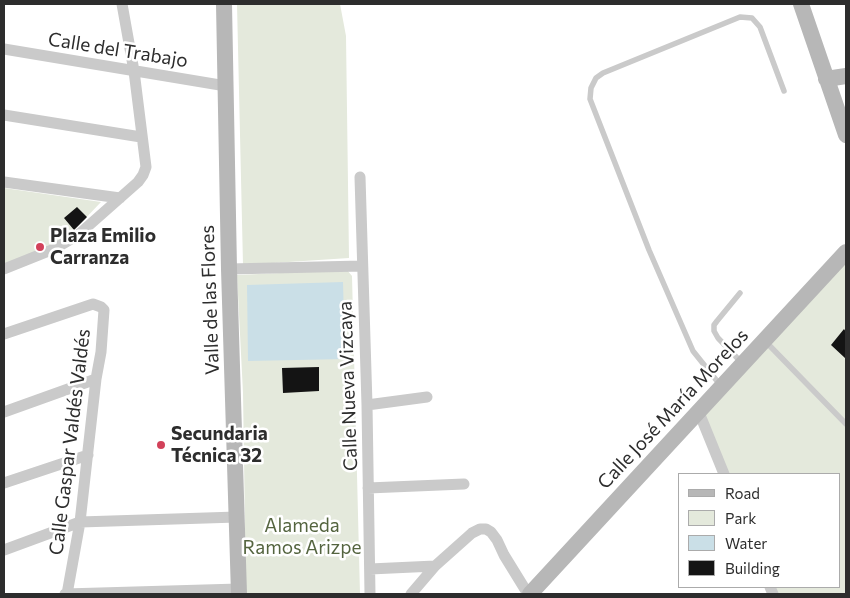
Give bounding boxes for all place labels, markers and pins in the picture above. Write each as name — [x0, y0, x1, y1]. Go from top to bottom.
place label: Plaza Emilio Carranza — [50, 225, 156, 269]
marker: Plaza Emilio Carranza — [34, 241, 46, 253]
place label: Secundaria Técnica 32 — [171, 423, 268, 467]
marker: Secundaria Técnica 32 — [155, 439, 167, 451]

